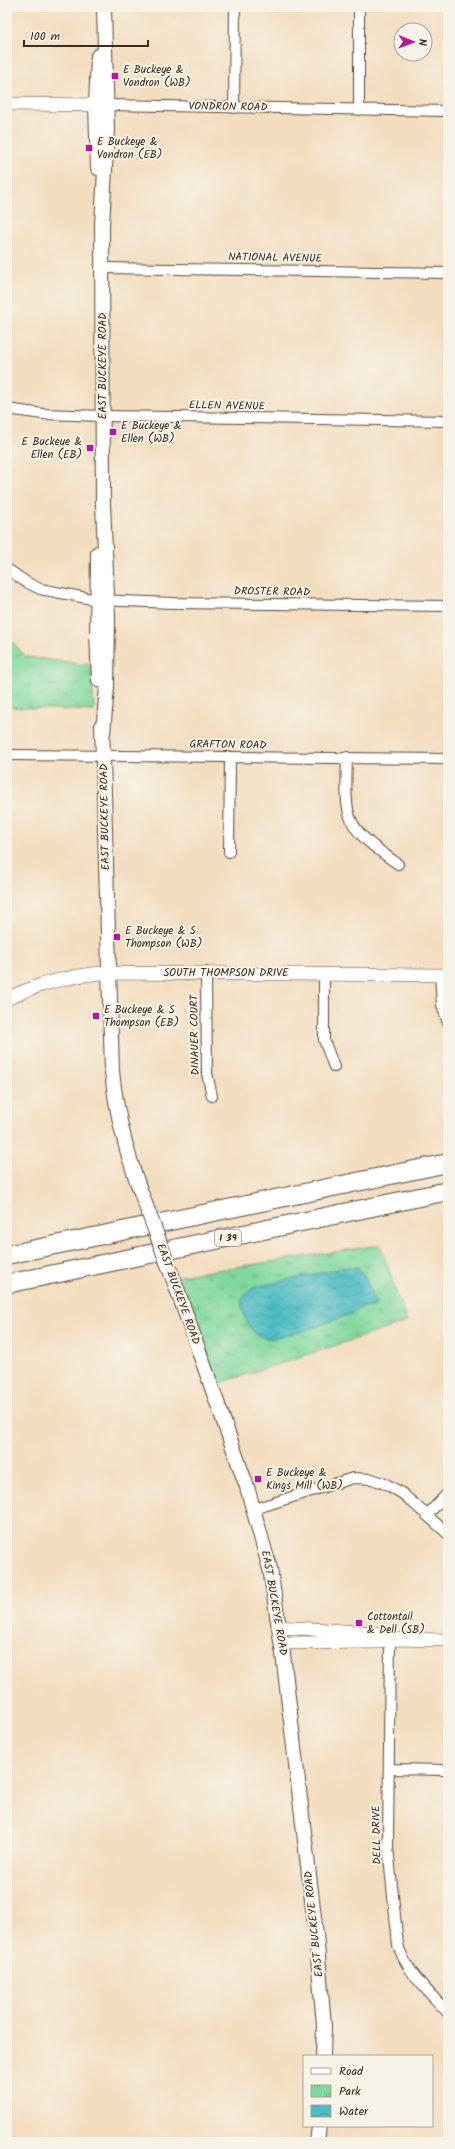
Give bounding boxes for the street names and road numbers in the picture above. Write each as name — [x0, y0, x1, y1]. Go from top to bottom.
street label: VONDRON ROAD — [188, 97, 268, 117]
street label: NATIONAL AVENUE — [228, 248, 323, 268]
street label: EAST BUCKEYE ROAD — [94, 313, 112, 419]
street label: ELLEN AVENUE — [189, 396, 266, 416]
street label: DROSTER ROAD — [234, 582, 310, 602]
street label: GRAFTON ROAD — [189, 735, 267, 755]
street label: EAST BUCKEYE ROAD — [95, 764, 115, 870]
street label: SOUTH THOMPSON DRIVE — [163, 964, 289, 982]
street label: DINAUER COURT — [185, 993, 205, 1076]
road number: I 39 — [215, 1230, 241, 1246]
street label: EAST BUCKEYE ROAD — [151, 1241, 205, 1347]
street label: EAST BUCKEYE ROAD — [256, 1549, 292, 1657]
street label: DELL DRIVE — [367, 1805, 387, 1865]
street label: EAST BUCKEYE ROAD — [299, 1870, 329, 1978]

